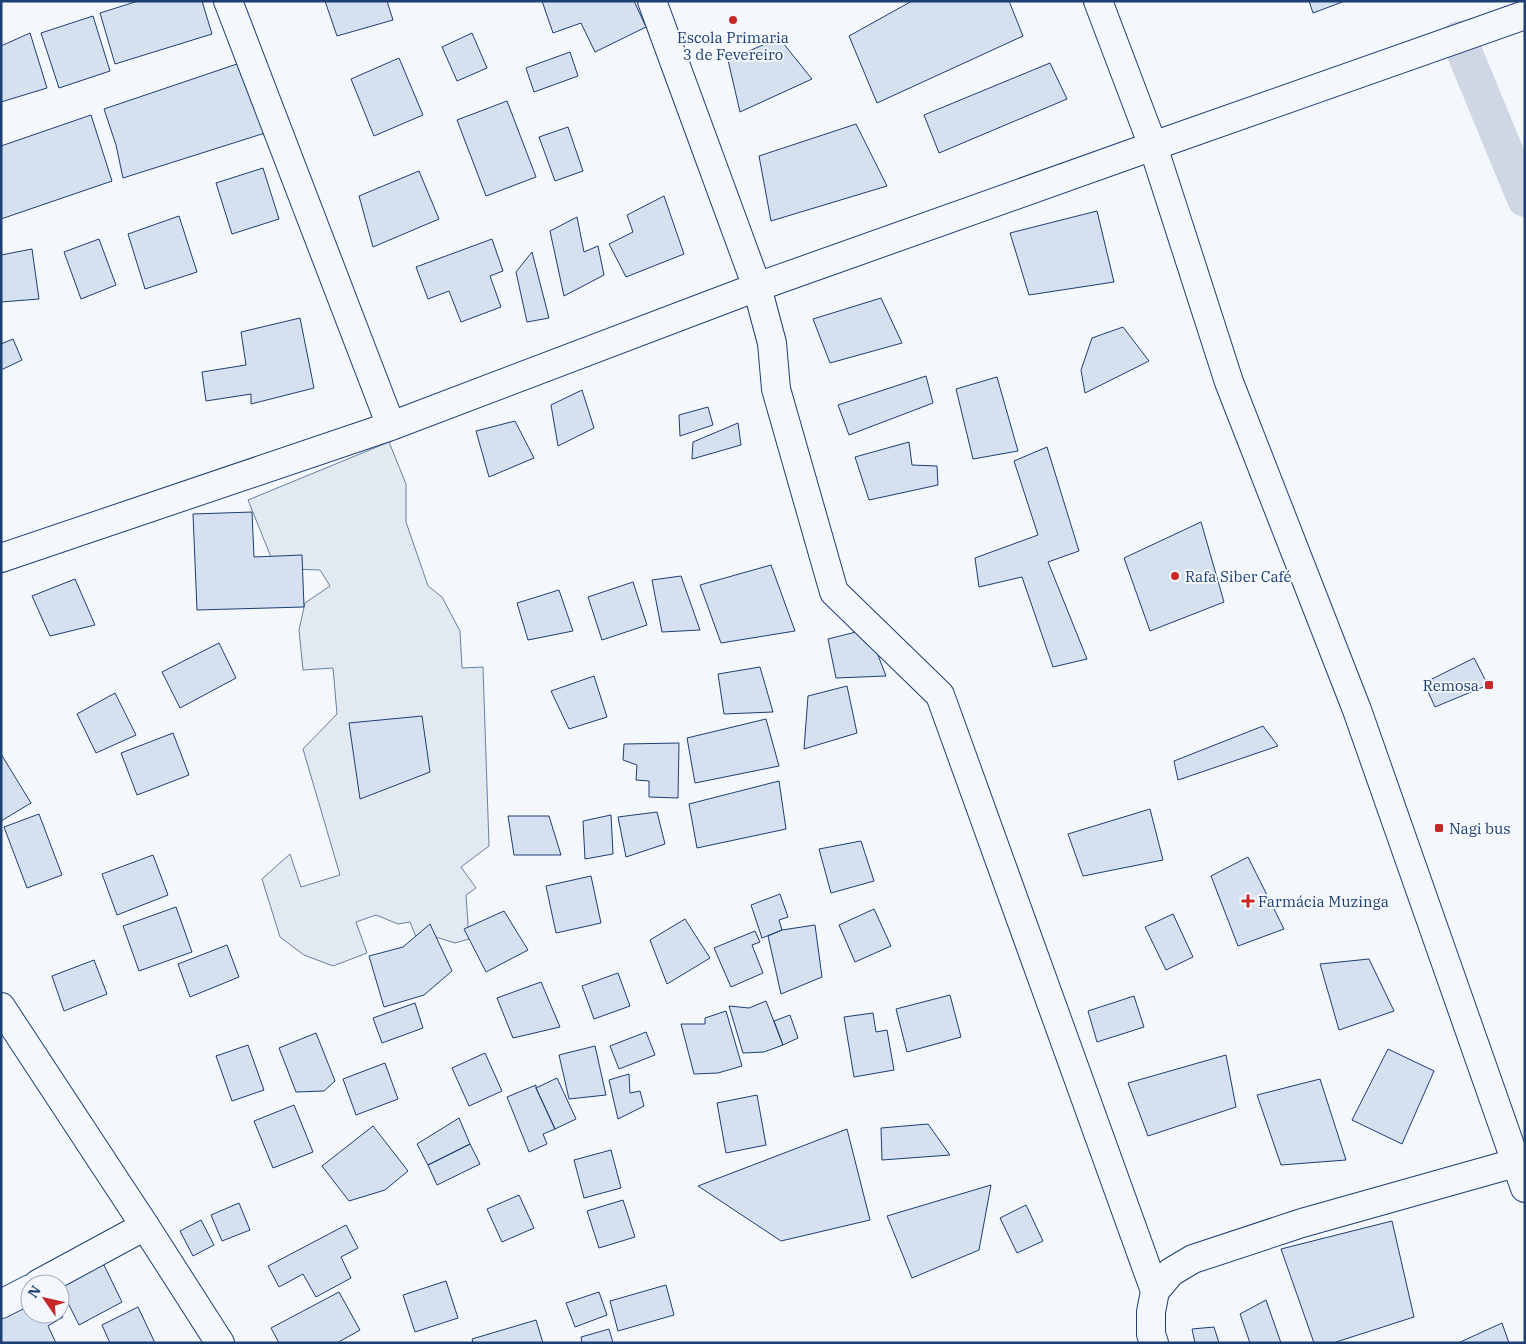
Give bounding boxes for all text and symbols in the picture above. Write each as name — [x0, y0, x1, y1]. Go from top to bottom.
marker: Escola Primaria 3 de Fevereiro — [727, 14, 739, 26]
place label: Escola Primaria 3 de Fevereiro — [677, 28, 789, 64]
place label: Rafa Siber Café — [1185, 567, 1292, 586]
marker: Rafa Siber Café — [1169, 570, 1181, 582]
place label: Remosa — [1423, 676, 1479, 695]
marker: Remosa — [1483, 679, 1495, 691]
place label: Nagi bus — [1449, 819, 1511, 838]
marker: Nagi bus — [1433, 822, 1445, 834]
place label: Farmácia Muzinga — [1258, 892, 1389, 911]
marker: Farmácia Muzinga — [1242, 895, 1254, 907]
north arrow — [20, 1274, 70, 1324]
text: N — [24, 1282, 45, 1301]

